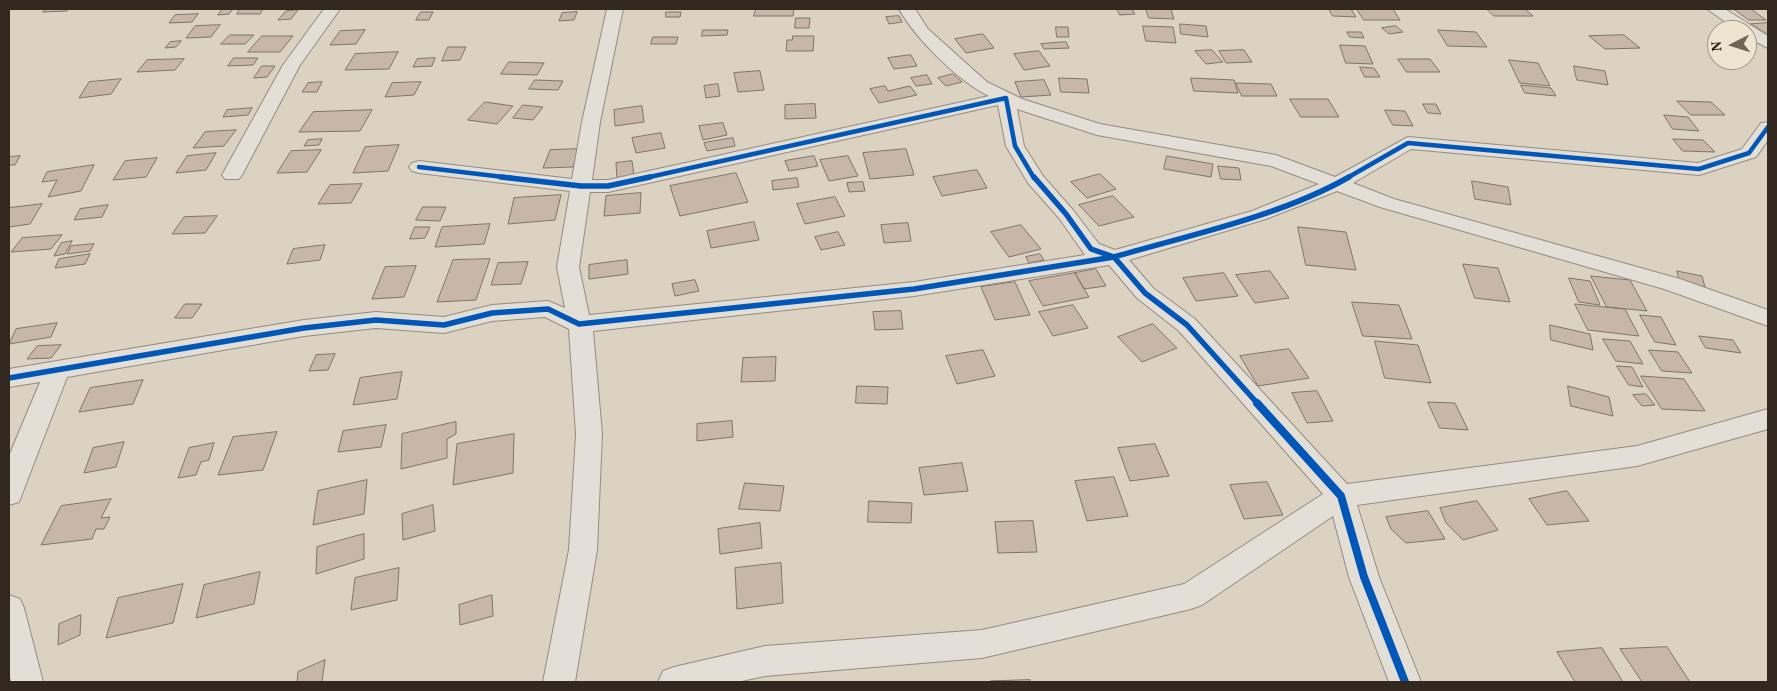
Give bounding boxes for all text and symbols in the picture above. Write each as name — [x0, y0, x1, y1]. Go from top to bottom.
north arrow — [1707, 20, 1757, 70]
text: N — [1708, 40, 1727, 52]

